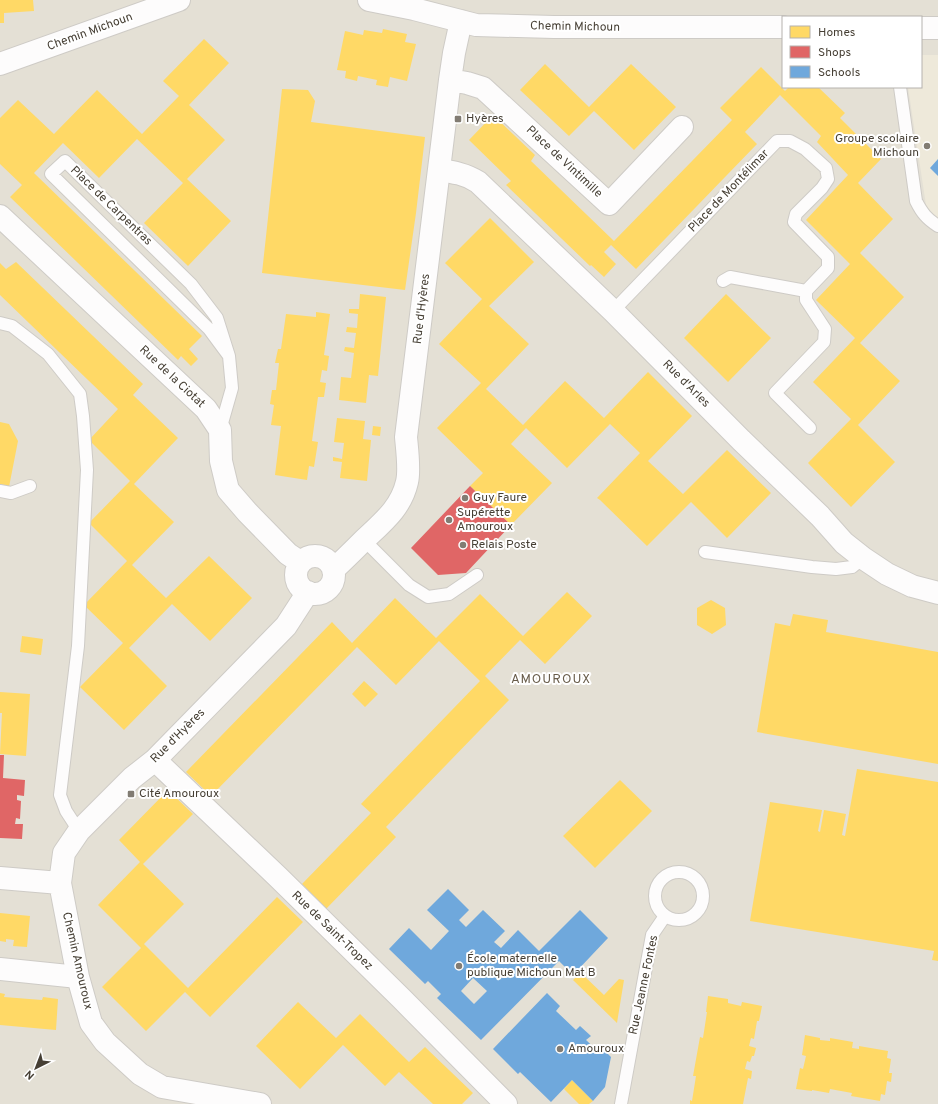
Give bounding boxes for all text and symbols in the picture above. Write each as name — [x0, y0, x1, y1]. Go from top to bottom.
street label: Chemin Michoun — [45, 9, 135, 55]
legend — [782, 16, 922, 88]
street label: Chemin Michoun — [530, 18, 620, 36]
text: Homes — [818, 25, 855, 41]
text: Shops — [818, 45, 851, 61]
text: Schools — [818, 65, 860, 81]
place label: Hyères — [466, 111, 504, 127]
marker: Hyères — [453, 114, 463, 124]
street label: Place de Vintimille — [522, 122, 606, 202]
place label: Groupe scolaire Michoun — [835, 131, 919, 161]
marker: Groupe scolaire Michoun — [922, 141, 932, 151]
street label: Place de Montélimar — [685, 146, 773, 236]
street label: Place de Carpentras — [67, 163, 155, 249]
street label: Rue d'Hyères — [410, 273, 434, 345]
street label: Rue de la Ciotat — [136, 342, 208, 412]
street label: Rue d'Arles — [659, 357, 713, 411]
place label: Guy Faure — [473, 490, 527, 506]
marker: Guy Faure — [460, 493, 470, 503]
place label: Supérette Amouroux — [457, 505, 513, 535]
marker: Supérette Amouroux — [444, 515, 454, 525]
place label: Relais Poste — [471, 537, 537, 553]
marker: Relais Poste — [458, 540, 468, 550]
district label: AMOUROUX — [511, 672, 591, 688]
street label: Rue d'Hyères — [147, 705, 209, 767]
place label: Cité Amouroux — [139, 786, 219, 802]
marker: Cité Amouroux — [126, 789, 136, 799]
street label: Rue de Saint-Tropez — [288, 888, 376, 974]
street label: Chemin Amouroux — [58, 911, 96, 1011]
street label: Rue Jeanne Fontes — [626, 934, 662, 1036]
place label: École maternelle publique Michoun Mat B — [467, 951, 596, 981]
marker: École maternelle publique Michoun Mat B — [454, 961, 464, 971]
place label: Amouroux — [568, 1041, 624, 1057]
marker: Amouroux — [555, 1044, 565, 1054]
north arrow — [16, 1048, 56, 1088]
text: N — [22, 1067, 38, 1083]

